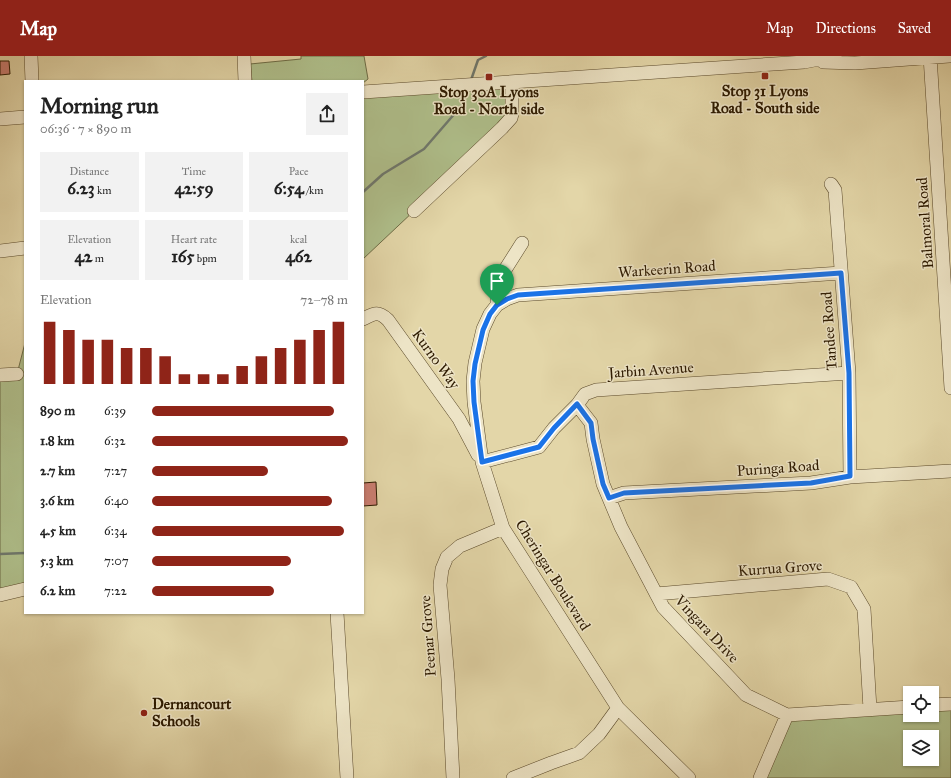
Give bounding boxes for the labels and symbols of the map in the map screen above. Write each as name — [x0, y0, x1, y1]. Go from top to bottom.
marker: Stop 31 Lyons Road - South side — [760, 71, 770, 81]
marker: Stop 30A Lyons Road - North side — [484, 72, 494, 82]
place label: Stop 31 Lyons Road - South side — [710, 82, 820, 117]
place label: Stop 30A Lyons Road - North side — [434, 83, 545, 118]
street label: Balmoral Road — [913, 176, 937, 269]
street label: Warkeerin Road — [618, 257, 717, 281]
pin — [480, 264, 514, 305]
street label: Tandee Road — [817, 290, 841, 371]
street label: Kurno Way — [408, 326, 464, 393]
street label: Jarbin Avenue — [606, 358, 694, 383]
street label: Puringa Road — [736, 456, 820, 480]
street label: Cheringar Boulevard — [512, 516, 595, 634]
street label: Kurrua Grove — [737, 556, 823, 580]
street label: Vingara Drive — [670, 591, 743, 667]
street label: Peenar Grove — [416, 595, 440, 677]
place label: Dernancourt Schools — [152, 695, 232, 730]
marker: Dernancourt Schools — [139, 708, 149, 718]

